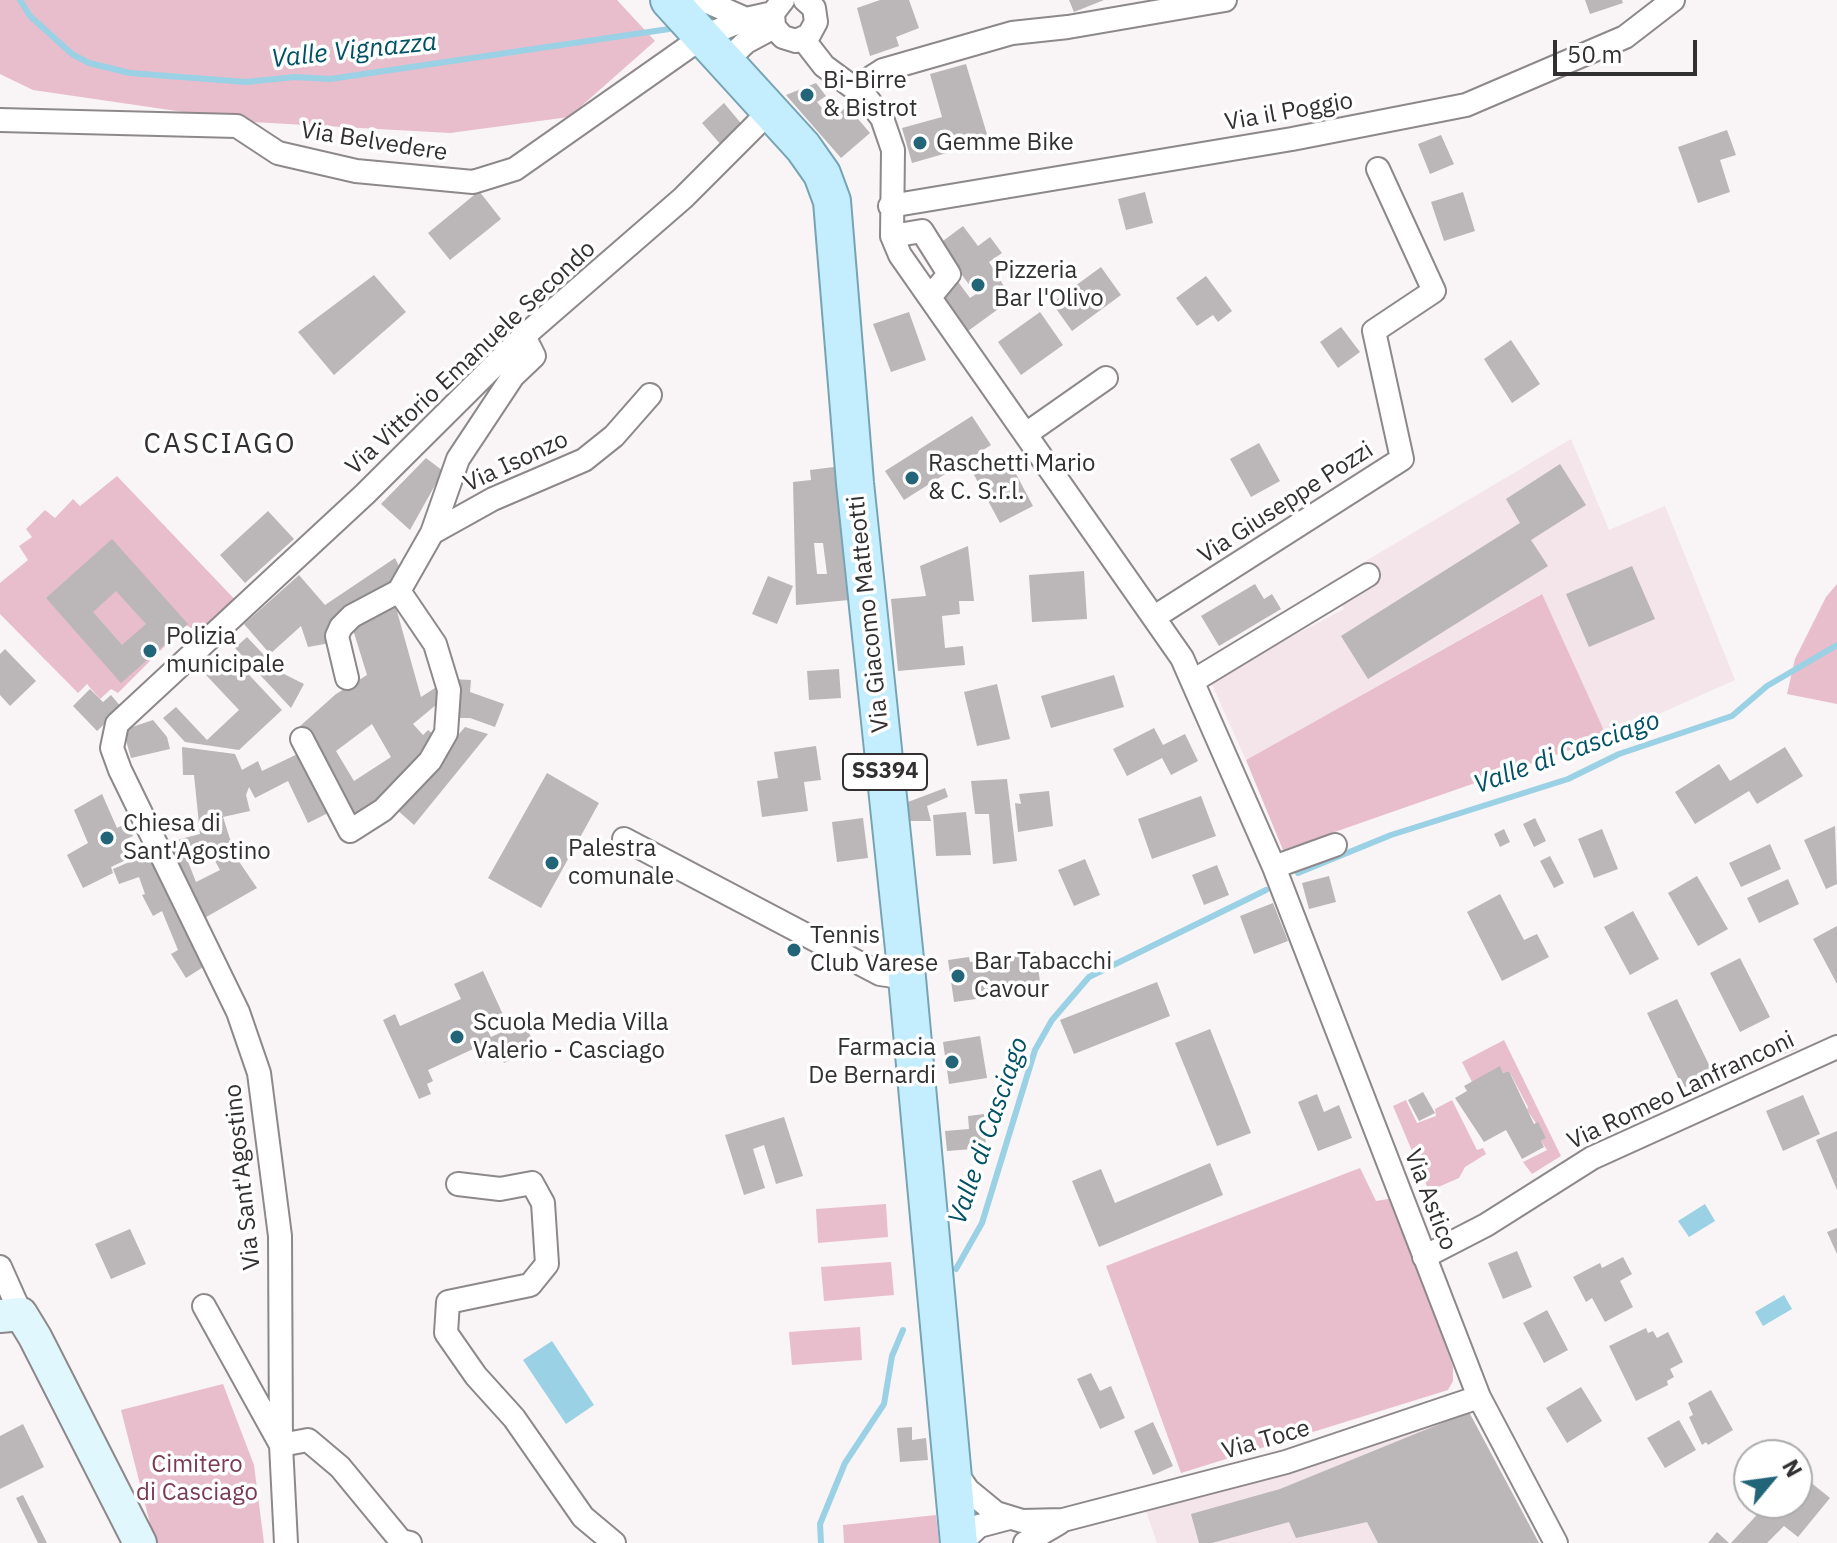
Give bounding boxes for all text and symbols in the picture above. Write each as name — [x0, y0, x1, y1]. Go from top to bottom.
scale bar — [1557, 24, 1701, 74]
water label: Valle Vignazza — [270, 27, 438, 75]
text: 50 m — [1567, 38, 1622, 70]
place label: Bi-Birre & Bistrot — [823, 67, 917, 123]
marker: Bi-Birre & Bistrot — [798, 86, 816, 104]
street label: Via il Poggio — [1223, 87, 1355, 137]
street label: Via Belvedere — [299, 116, 449, 168]
place label: Gemme Bike — [936, 129, 1074, 157]
marker: Gemme Bike — [911, 134, 929, 152]
street label: Via Vittorio Emanuele Secondo — [340, 235, 602, 481]
place label: Pizzeria Bar l'Olivo — [994, 257, 1104, 313]
marker: Pizzeria Bar l'Olivo — [969, 276, 987, 294]
street label: Via Isonzo — [459, 425, 573, 499]
district label: CASCIAGO — [143, 428, 297, 462]
street label: Via Giuseppe Pozzi — [1193, 436, 1379, 570]
place label: Raschetti Mario & C. S.r.l. — [928, 450, 1095, 506]
marker: Raschetti Mario & C. S.r.l. — [903, 469, 921, 487]
street label: Via Giacomo Matteotti — [842, 494, 896, 734]
place label: Polizia municipale — [166, 623, 285, 679]
marker: Polizia municipale — [141, 642, 159, 660]
water label: Valle di Casciago — [1470, 705, 1664, 801]
road number: SS394 — [843, 754, 927, 790]
place label: Chiesa di Sant'Agostino — [123, 810, 271, 866]
marker: Chiesa di Sant'Agostino — [98, 829, 116, 847]
place label: Palestra comunale — [568, 835, 674, 891]
marker: Palestra comunale — [543, 854, 561, 872]
place label: Tennis Club Varese — [810, 922, 938, 978]
marker: Tennis Club Varese — [785, 941, 803, 959]
place label: Bar Tabacchi Cavour — [974, 948, 1112, 1004]
marker: Bar Tabacchi Cavour — [949, 967, 967, 985]
place label: Scuola Media Villa Valerio - Casciago — [473, 1009, 669, 1065]
street label: Via Romeo Lanfranconi — [1563, 1026, 1799, 1156]
marker: Scuola Media Villa Valerio - Casciago — [448, 1028, 466, 1046]
water label: Valle di Casciago — [942, 1033, 1036, 1229]
place label: Farmacia De Bernardi — [808, 1034, 936, 1090]
marker: Farmacia De Bernardi — [943, 1053, 961, 1071]
street label: Via Sant'Agostino — [219, 1083, 267, 1271]
street label: Via Astico — [1398, 1145, 1462, 1255]
street label: Via Toce — [1219, 1414, 1313, 1466]
north arrow — [1733, 1439, 1813, 1519]
park label: Cimitero di Casciago — [136, 1451, 258, 1507]
text: N — [1776, 1454, 1809, 1482]

